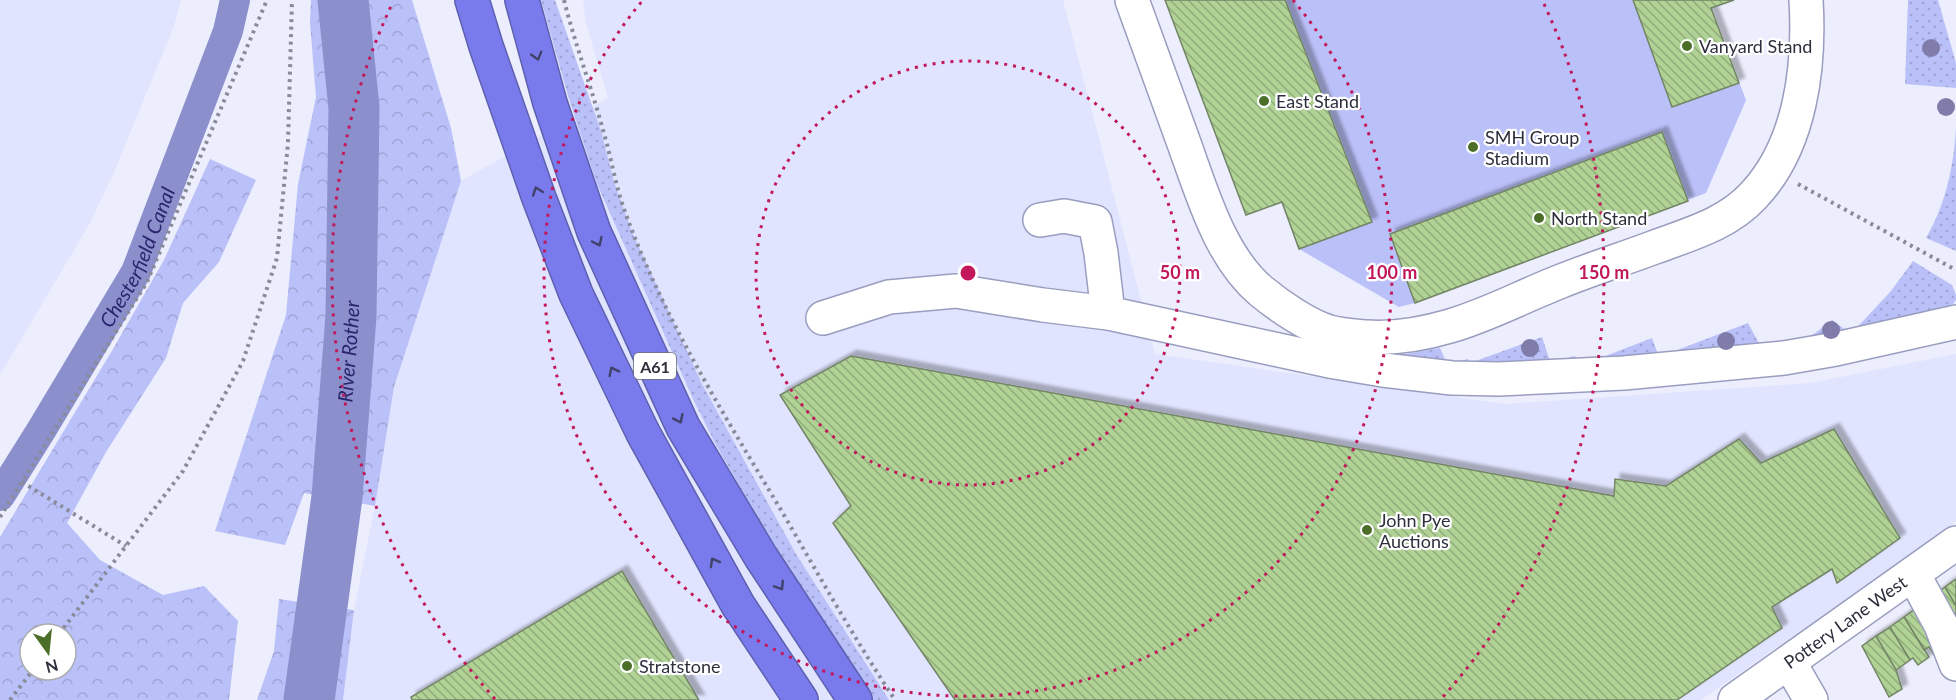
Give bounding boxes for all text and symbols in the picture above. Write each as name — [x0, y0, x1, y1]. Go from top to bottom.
place label: Vanyard Stand — [1699, 35, 1812, 57]
marker: Vanyard Stand — [1680, 39, 1694, 53]
one-way arrow — [530, 51, 543, 61]
place label: East Stand — [1276, 90, 1359, 112]
marker: East Stand — [1257, 94, 1271, 108]
place label: SMH Group Stadium — [1485, 126, 1579, 169]
marker: SMH Group Stadium — [1466, 140, 1480, 154]
water label: Chesterfield Canal — [94, 183, 179, 331]
one-way arrow — [532, 186, 545, 197]
place label: North Stand — [1551, 207, 1647, 229]
marker: North Stand — [1532, 211, 1546, 225]
one-way arrow — [591, 235, 603, 246]
text: 50 m — [1160, 261, 1200, 283]
text: 100 m — [1367, 261, 1417, 283]
text: 150 m — [1579, 261, 1629, 283]
centre of rings — [958, 263, 978, 283]
water label: River Rother — [332, 299, 363, 403]
road number: A61 — [634, 353, 676, 379]
one-way arrow — [609, 366, 621, 377]
one-way arrow — [672, 412, 684, 423]
place label: John Pye Auctions — [1379, 509, 1451, 552]
marker: John Pye Auctions — [1360, 523, 1374, 537]
one-way arrow — [710, 557, 721, 568]
street label: Pottery Lane West — [1779, 570, 1911, 673]
one-way arrow — [773, 579, 784, 590]
north arrow — [18, 622, 78, 682]
place label: Stratstone — [639, 655, 720, 677]
text: N — [44, 656, 60, 678]
marker: Stratstone — [620, 659, 634, 673]

